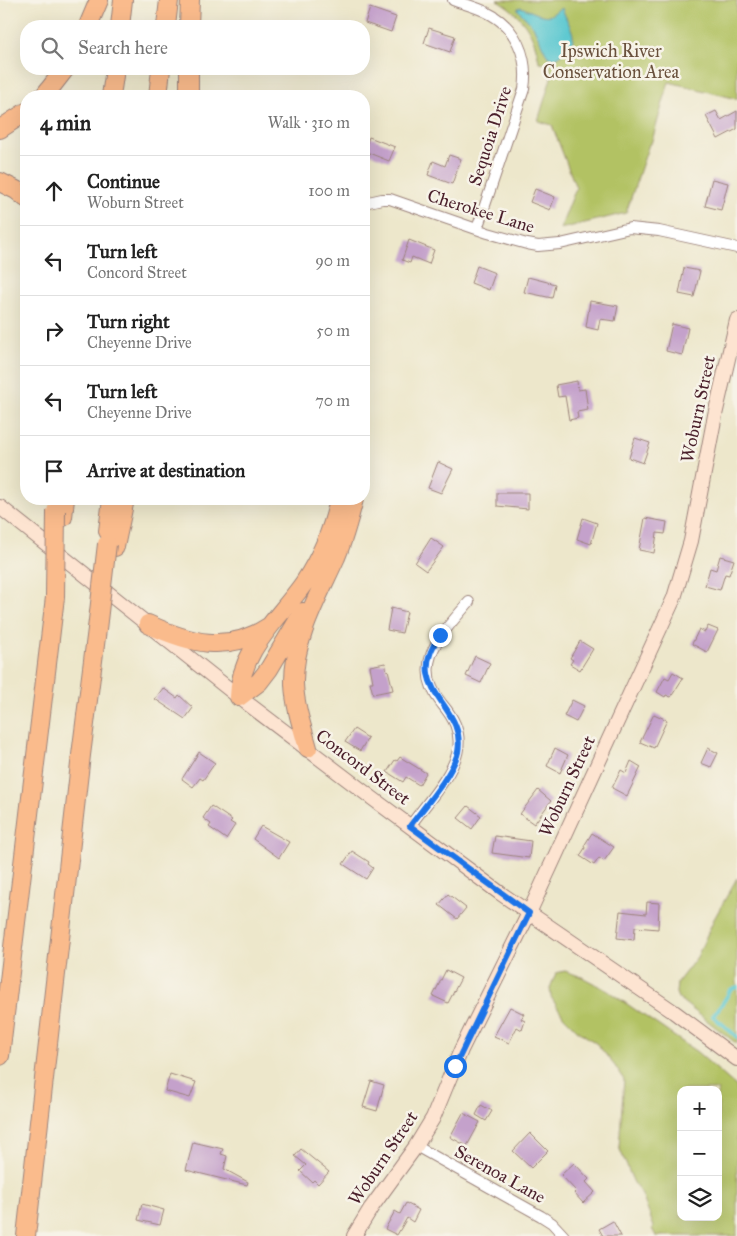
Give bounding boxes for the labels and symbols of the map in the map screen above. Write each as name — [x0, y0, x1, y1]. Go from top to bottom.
park label: Ipswich River Conservation Area — [543, 40, 680, 83]
street label: Sequoia Drive — [464, 83, 517, 189]
street label: Cherokee Lane — [425, 184, 537, 238]
street label: Woburn Street — [676, 353, 720, 465]
route end — [429, 624, 452, 647]
street label: Concord Street — [312, 724, 415, 810]
street label: Woburn Street — [534, 731, 600, 840]
route start — [444, 1055, 467, 1078]
street label: Woburn Street — [343, 1106, 423, 1209]
street label: Serenoa Lane — [451, 1140, 549, 1208]

